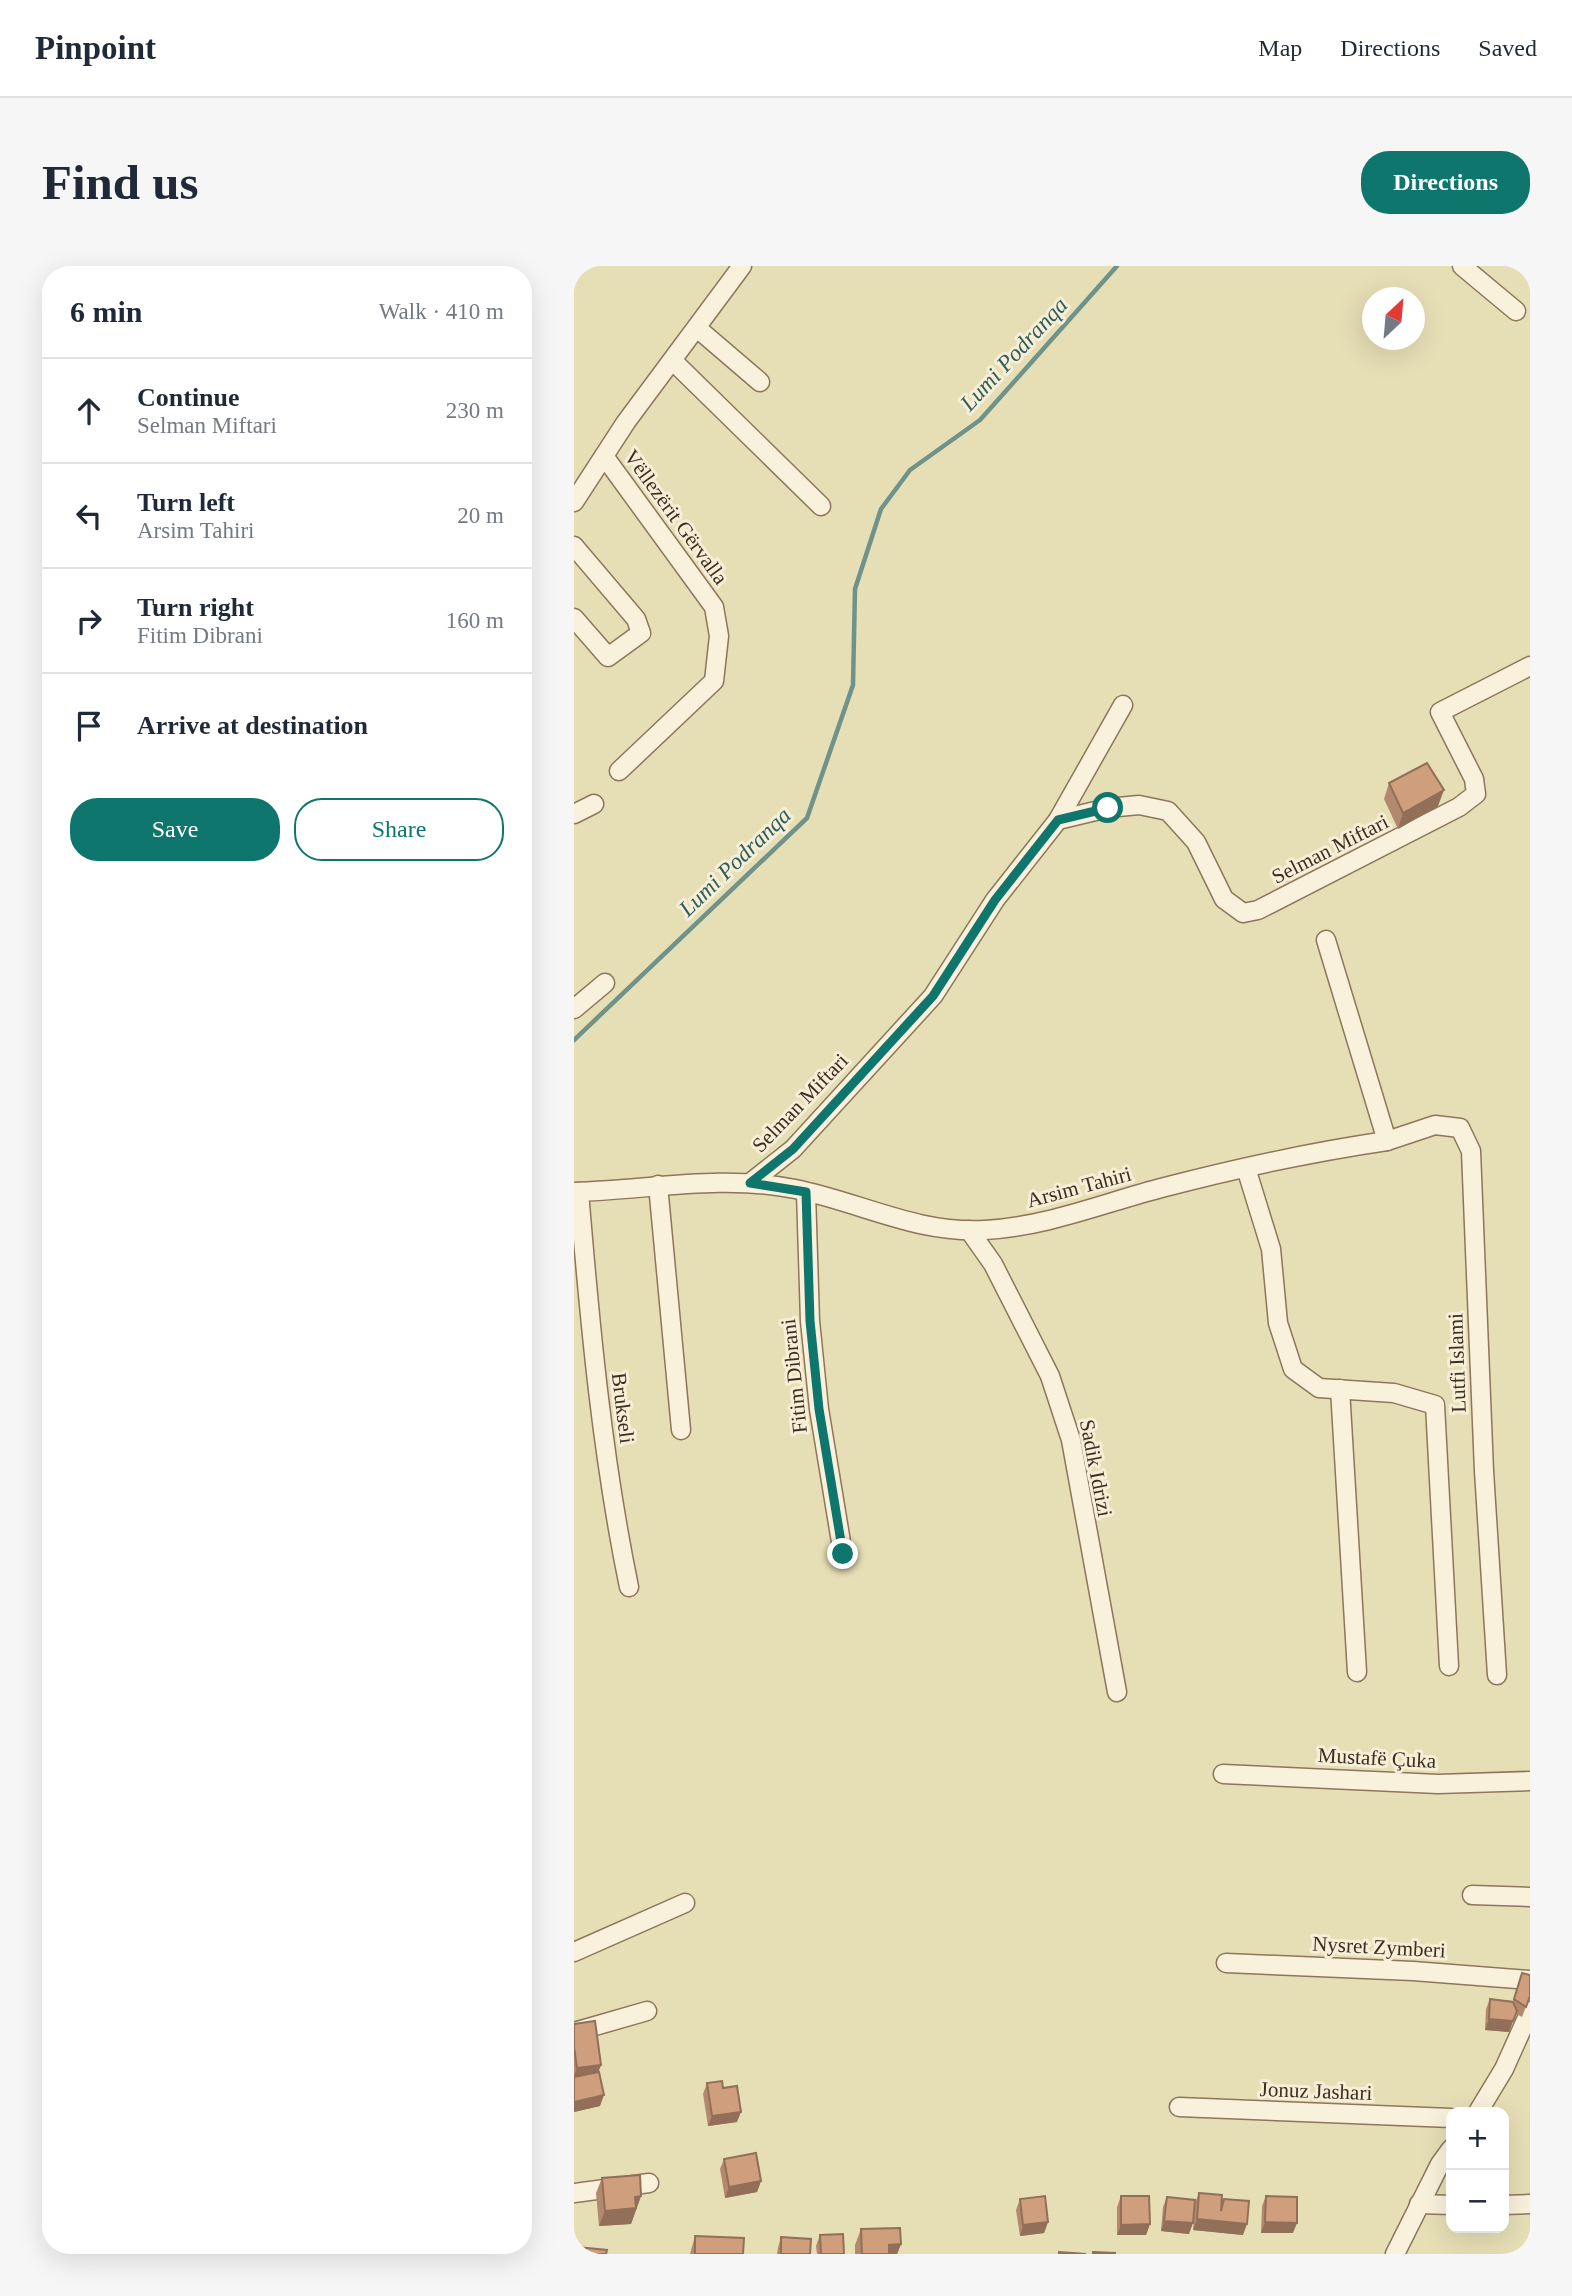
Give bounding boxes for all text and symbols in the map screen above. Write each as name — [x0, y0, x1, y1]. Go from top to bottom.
text: Pinpoint — [35, 30, 156, 66]
text: Map — [1258, 35, 1302, 61]
text: Directions — [1340, 35, 1440, 61]
text: Saved — [1478, 35, 1537, 61]
button: Directions — [1361, 151, 1530, 214]
text: Find us — [42, 155, 199, 210]
north arrow — [1362, 287, 1425, 350]
water label: Lumi Podranqa — [955, 292, 1073, 416]
text: 6 min — [70, 295, 143, 328]
text: Walk · 410 m — [379, 299, 504, 324]
text: Continue — [137, 383, 240, 412]
icon: ahead — [70, 392, 108, 430]
text: 230 m — [446, 398, 504, 423]
text: Selman Miftari — [137, 413, 277, 438]
street label: Vëllezërit Gërvalla — [619, 445, 733, 589]
text: Turn left — [137, 488, 235, 517]
icon: left — [70, 497, 108, 535]
text: 20 m — [457, 503, 504, 528]
text: Arsim Tahiri — [137, 518, 254, 543]
text: Turn right — [137, 593, 254, 622]
icon: right — [70, 602, 108, 640]
text: 160 m — [446, 608, 504, 633]
text: Fitim Dibrani — [137, 623, 263, 648]
icon: arrive — [70, 707, 108, 745]
text: Arrive at destination — [137, 711, 368, 740]
route start — [1092, 792, 1123, 823]
button: Save — [70, 798, 280, 861]
button: Share — [294, 798, 504, 861]
water label: Lumi Podranqa — [673, 803, 796, 922]
street label: Selman Miftari — [1268, 809, 1392, 889]
street label: Selman Miftari — [747, 1049, 853, 1157]
street label: Arsim Tahiri — [1024, 1161, 1134, 1212]
street label: Lutfi Islami — [1443, 1313, 1471, 1413]
street label: Fitim Dibrani — [776, 1317, 812, 1434]
street label: Brukseli — [607, 1371, 639, 1445]
street label: Sadik Idrizi — [1075, 1417, 1117, 1519]
route end — [827, 1538, 858, 1569]
street label: Mustafë Çuka — [1317, 1743, 1437, 1773]
street label: Nysret Zymberi — [1312, 1932, 1446, 1962]
street label: Jonuz Jashari — [1259, 2077, 1373, 2105]
map controls — [1446, 2107, 1509, 2233]
button: + — [1446, 2107, 1509, 2170]
button: − — [1446, 2170, 1509, 2233]

